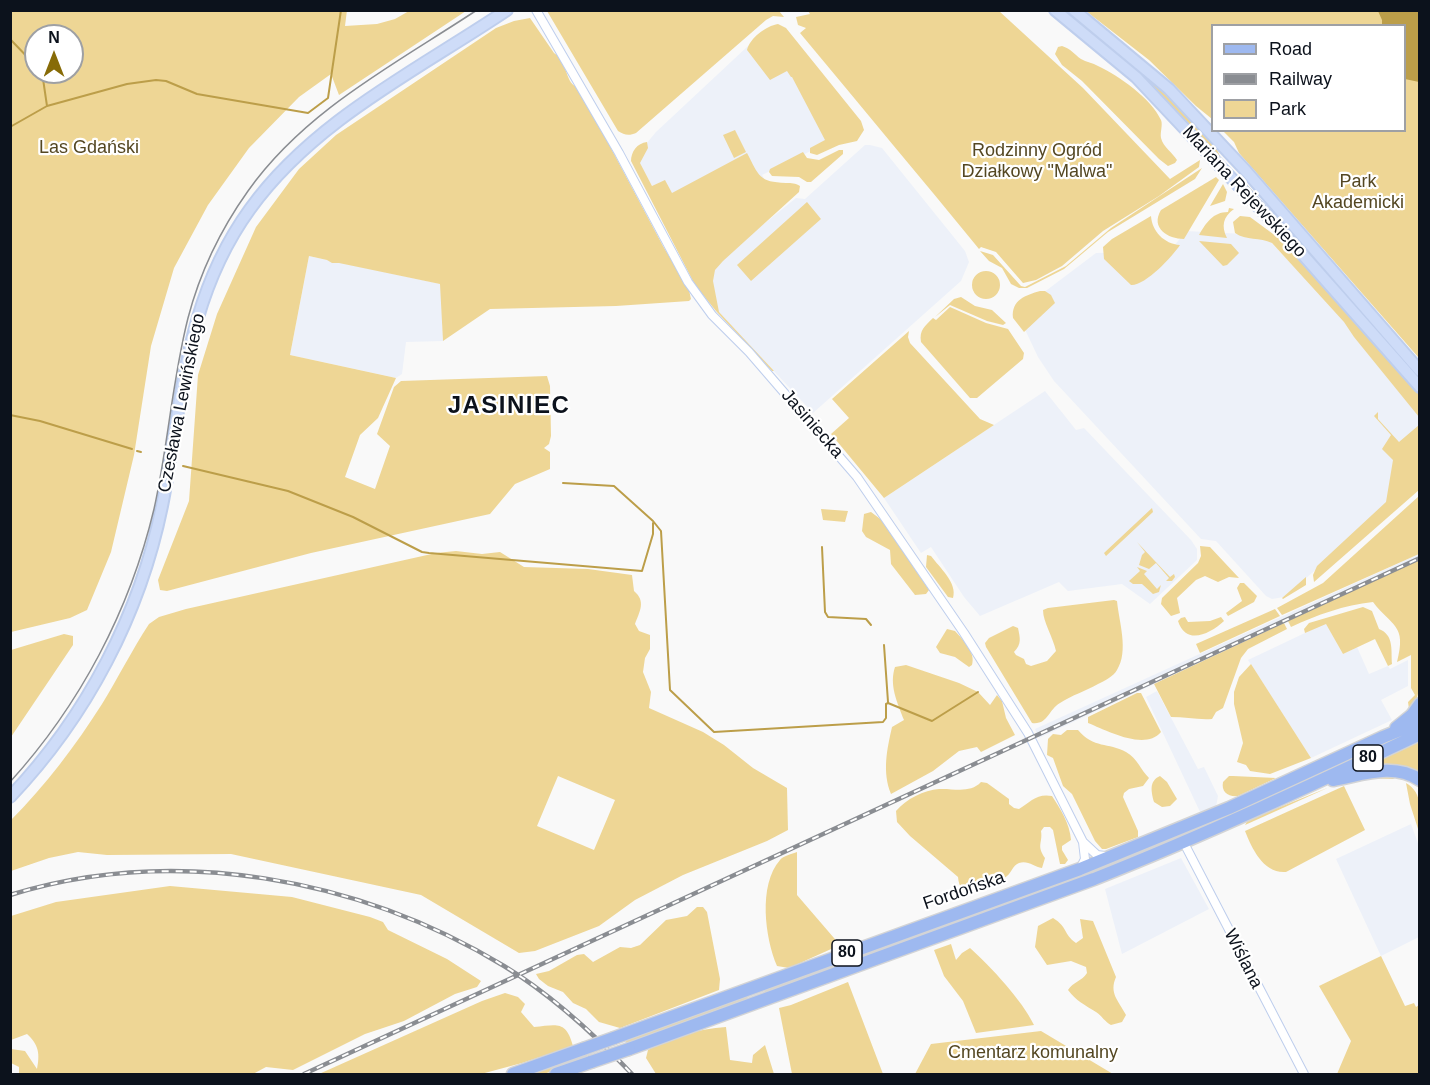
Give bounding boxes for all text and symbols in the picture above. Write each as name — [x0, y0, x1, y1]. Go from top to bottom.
north arrow — [24, 24, 84, 84]
legend — [1211, 24, 1406, 132]
text: N — [48, 29, 60, 46]
text: Road — [1269, 39, 1312, 59]
text: Railway — [1269, 69, 1332, 89]
text: Park — [1269, 99, 1306, 119]
street label: Mariana Rejewskiego — [1177, 122, 1311, 262]
park label: Las Gdański — [39, 137, 139, 159]
park label: Rodzinny Ogród Działkowy "Malwa" — [962, 140, 1112, 182]
park label: Park Akademicki — [1312, 171, 1404, 213]
street label: Czesława Lewińskiego — [154, 312, 210, 494]
street label: Jasiniecka — [776, 385, 848, 463]
district label: JASINIEC — [448, 392, 570, 420]
road number: 80 — [1353, 745, 1383, 771]
street label: Fordońska — [920, 867, 1008, 915]
street label: Wiślana — [1219, 926, 1267, 992]
road number: 80 — [832, 940, 862, 966]
park label: Cmentarz komunalny — [948, 1042, 1118, 1064]

